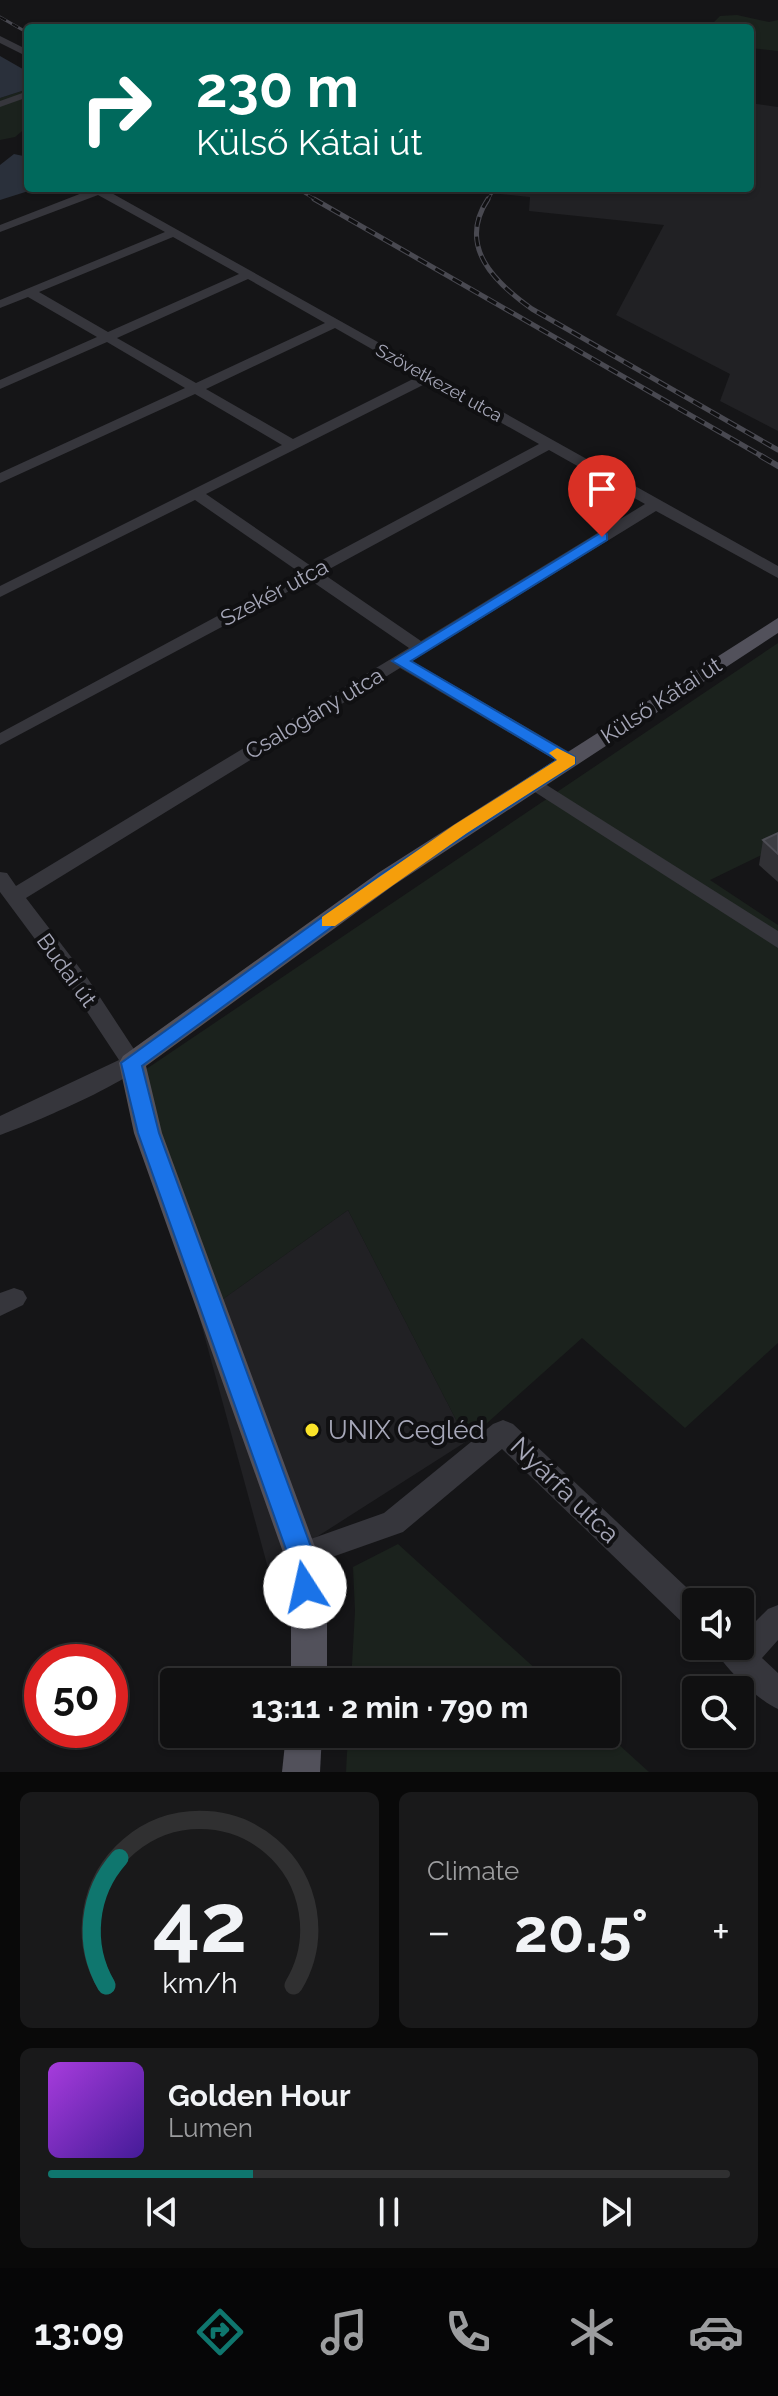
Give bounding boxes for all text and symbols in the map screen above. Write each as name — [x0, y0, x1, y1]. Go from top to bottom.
text: 230 m — [196, 54, 359, 120]
icon: right — [64, 56, 168, 160]
text: Külső Kátai út — [196, 121, 422, 163]
street label: Szövetkezet utca — [372, 339, 506, 426]
pin — [568, 455, 636, 537]
icon: arrive — [580, 467, 624, 511]
street label: Szekér utca — [216, 553, 332, 631]
street label: Külső Kátai út — [596, 651, 727, 749]
street label: Csalogány utca — [240, 662, 388, 764]
street label: Budai út — [32, 928, 103, 1012]
place label: UNIX Cegléd — [328, 1415, 485, 1445]
marker: UNIX Cegléd — [303, 1421, 321, 1439]
street label: Nyárfa utca — [505, 1431, 625, 1549]
position arrow — [263, 1545, 347, 1629]
map controls — [682, 1588, 754, 1748]
button: sound — [682, 1588, 754, 1660]
speed limit sign: 50 — [24, 1644, 128, 1748]
button: search — [682, 1676, 754, 1748]
text: 13:11 · 2 min · 790 m — [252, 1690, 528, 1725]
text: Climate — [427, 1856, 519, 1886]
text: 42 — [152, 1874, 247, 1971]
text: 20.5° — [514, 1896, 648, 1966]
text: − — [427, 1906, 451, 1957]
text: + — [712, 1906, 730, 1957]
text: km/h — [162, 1966, 237, 2000]
text: Golden Hour — [168, 2078, 351, 2113]
text: Lumen — [168, 2113, 253, 2143]
icon: previous — [140, 2190, 184, 2234]
icon: pause — [367, 2190, 411, 2234]
icon: next — [594, 2190, 638, 2234]
icon: directions — [192, 2304, 248, 2360]
icon: music — [316, 2304, 372, 2360]
icon: phone — [440, 2304, 496, 2360]
icon: climate — [564, 2304, 620, 2360]
icon: car — [688, 2304, 744, 2360]
text: 13:09 — [34, 2311, 124, 2353]

